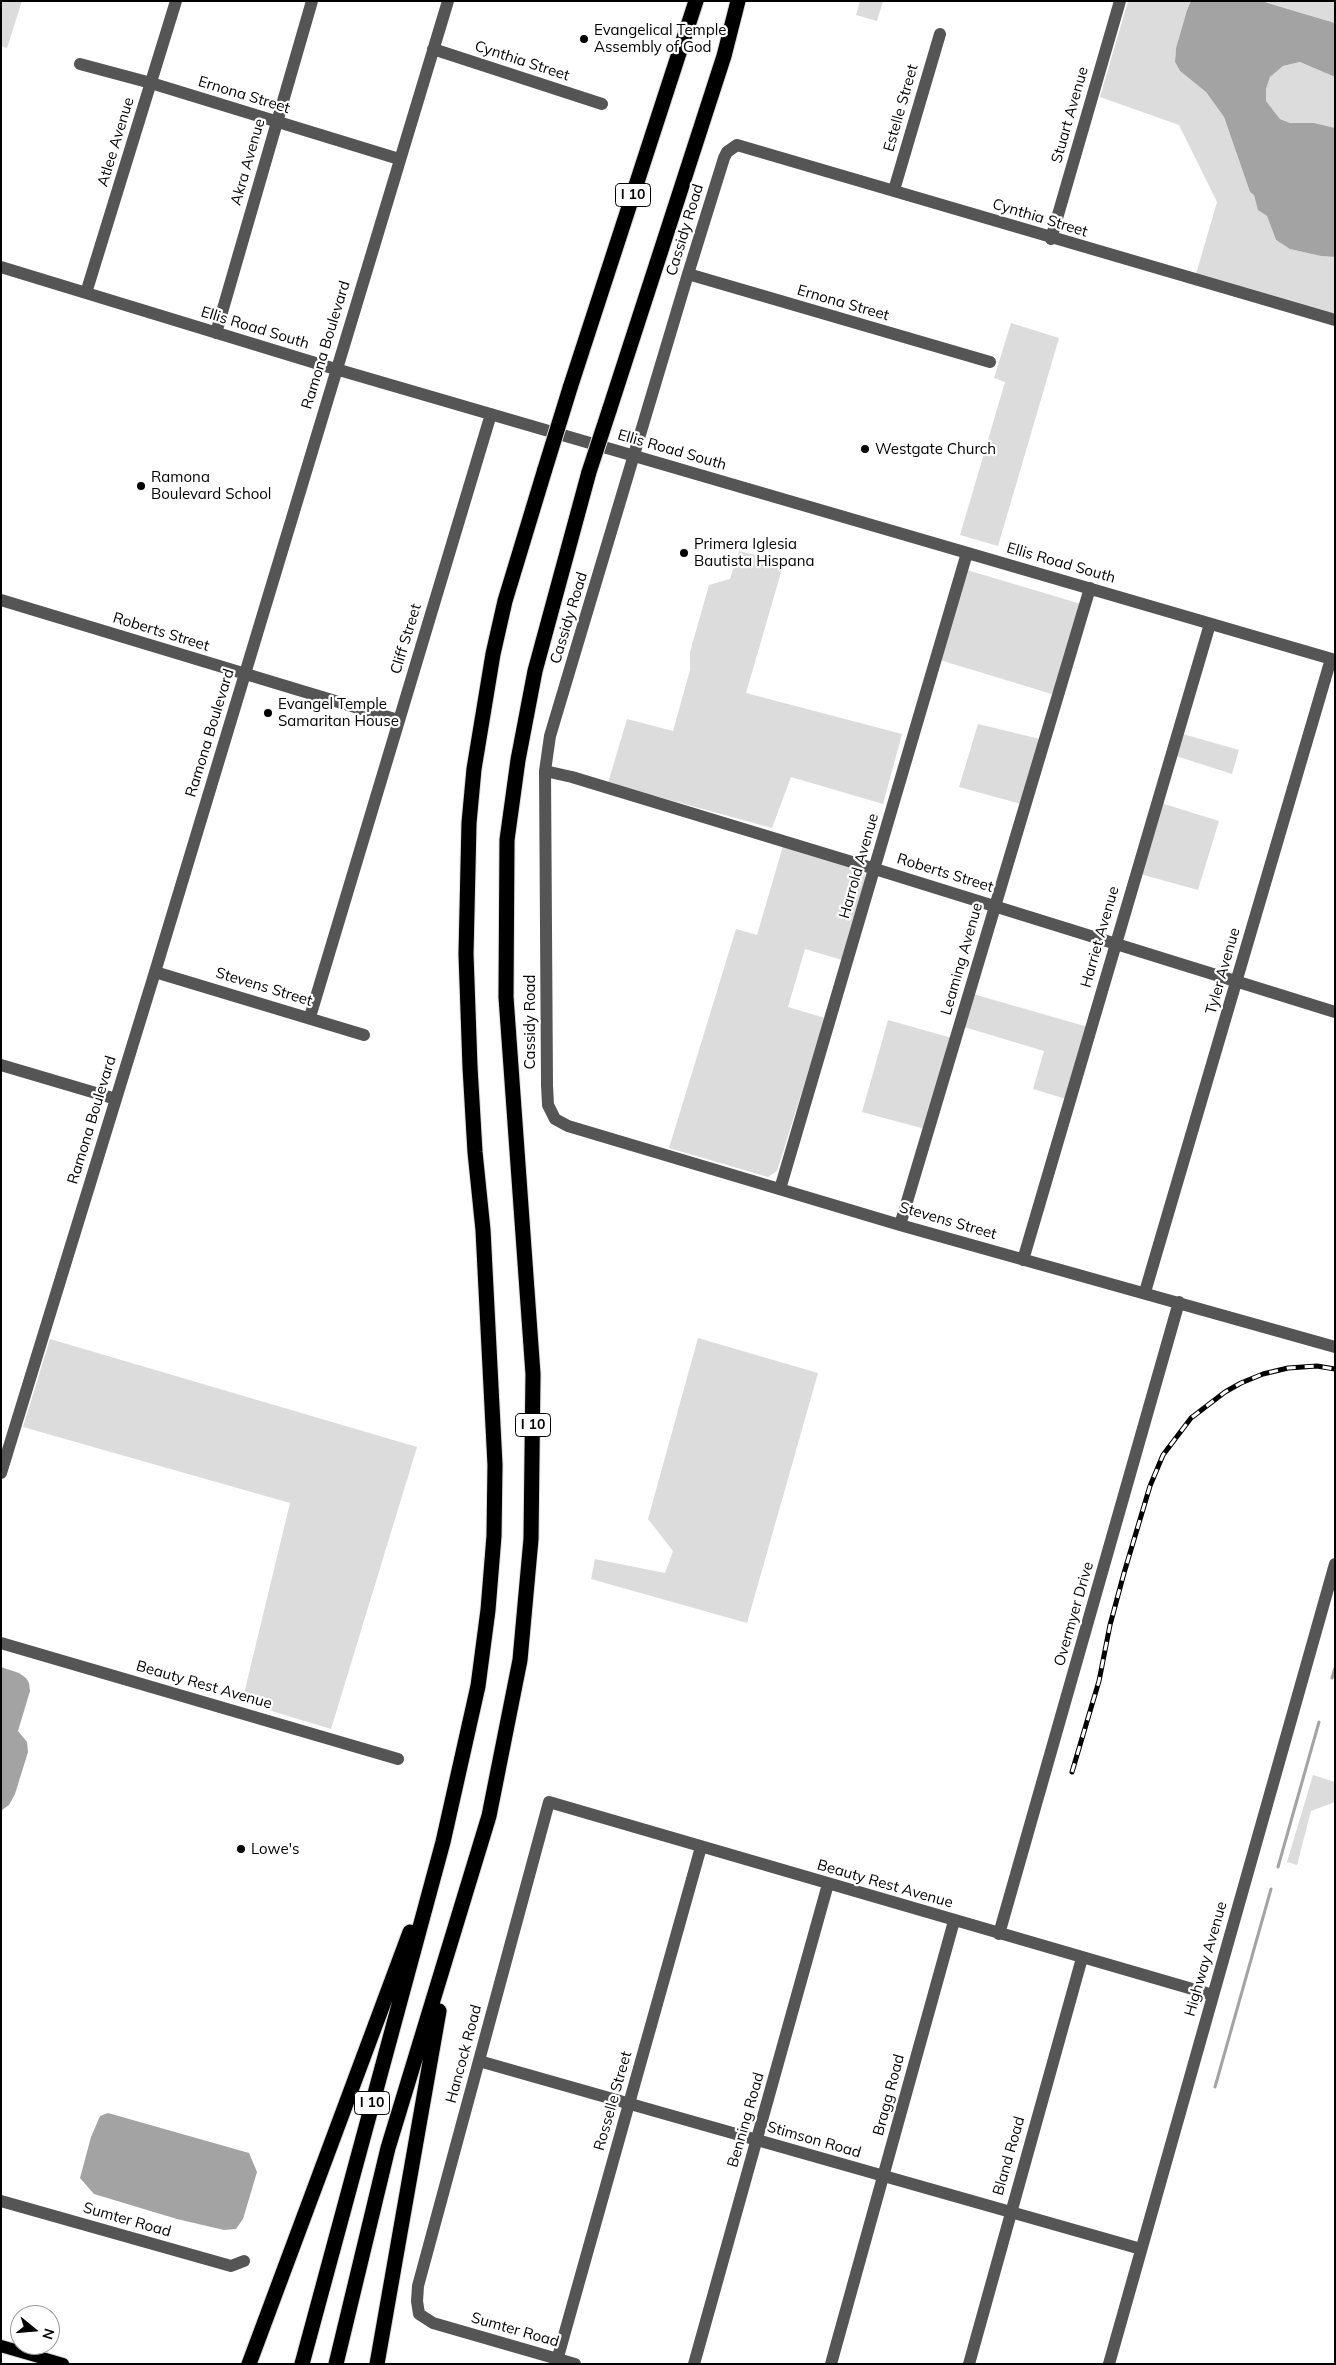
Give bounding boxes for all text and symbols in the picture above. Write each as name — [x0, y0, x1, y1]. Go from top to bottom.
place label: Evangelical Temple Assembly of God — [594, 21, 726, 56]
marker: Evangelical Temple Assembly of God — [578, 33, 590, 45]
street label: Cynthia Street — [472, 37, 572, 85]
street label: Estelle Street — [880, 62, 922, 154]
street label: Stuart Avenue — [1048, 65, 1092, 165]
street label: Ernona Street — [196, 73, 292, 117]
street label: Atlee Avenue — [94, 95, 138, 189]
street label: Akra Avenue — [227, 117, 269, 207]
street label: Cassidy Road — [662, 182, 708, 278]
road number: I 10 — [616, 184, 650, 206]
street label: Cynthia Street — [990, 195, 1090, 241]
street label: Ramona Boulevard — [298, 279, 354, 411]
street label: Ernona Street — [795, 281, 891, 325]
street label: Ellis Road South — [199, 303, 311, 353]
street label: Ellis Road South — [616, 426, 728, 474]
place label: Westgate Church — [875, 440, 996, 458]
marker: Westgate Church — [859, 443, 871, 455]
place label: Ramona Boulevard School — [151, 468, 271, 503]
marker: Ramona Boulevard School — [135, 480, 147, 492]
place label: Primera Iglesia Bautista Hispana — [694, 535, 814, 570]
street label: Ellis Road South — [1005, 539, 1117, 587]
marker: Primera Iglesia Bautista Hispana — [678, 547, 690, 559]
street label: Cassidy Road — [546, 570, 592, 666]
street label: Cliff Street — [387, 602, 425, 676]
street label: Roberts Street — [111, 609, 211, 655]
street label: Ramona Boulevard — [182, 667, 238, 799]
place label: Evangel Temple Samaritan House — [278, 695, 399, 730]
marker: Evangel Temple Samaritan House — [262, 707, 274, 719]
street label: Harrold Avenue — [835, 811, 883, 921]
street label: Roberts Street — [895, 850, 995, 896]
street label: Harriet Avenue — [1077, 884, 1123, 990]
street label: Leaming Avenue — [937, 901, 987, 1017]
street label: Tyler Avenue — [1202, 926, 1244, 1016]
street label: Stevens Street — [213, 964, 315, 1010]
street label: Cassidy Road — [521, 974, 539, 1070]
street label: Ramona Boulevard — [64, 1054, 120, 1186]
street label: Stevens Street — [897, 1199, 999, 1243]
road number: I 10 — [516, 1414, 550, 1436]
street label: Overmyer Drive — [1050, 1560, 1098, 1668]
street label: Beauty Rest Avenue — [134, 1657, 274, 1713]
place label: Lowe's — [251, 1840, 299, 1858]
marker: Lowe's — [235, 1843, 247, 1855]
street label: Beauty Rest Avenue — [815, 1856, 955, 1912]
street label: Highway Avenue — [1181, 1899, 1231, 2019]
street label: Hancock Road — [442, 2003, 486, 2105]
street label: Rosselle Street — [590, 2049, 636, 2153]
street label: Bragg Road — [870, 2052, 908, 2138]
street label: Benning Road — [724, 2070, 768, 2170]
road number: I 10 — [354, 2092, 390, 2114]
street label: Bland Road — [989, 2114, 1029, 2198]
street label: Stimson Road — [765, 2118, 863, 2162]
street label: Sumter Road — [81, 2199, 173, 2241]
north arrow — [10, 2305, 60, 2355]
street label: Sumter Road — [469, 2309, 561, 2351]
text: N — [38, 2326, 59, 2342]

